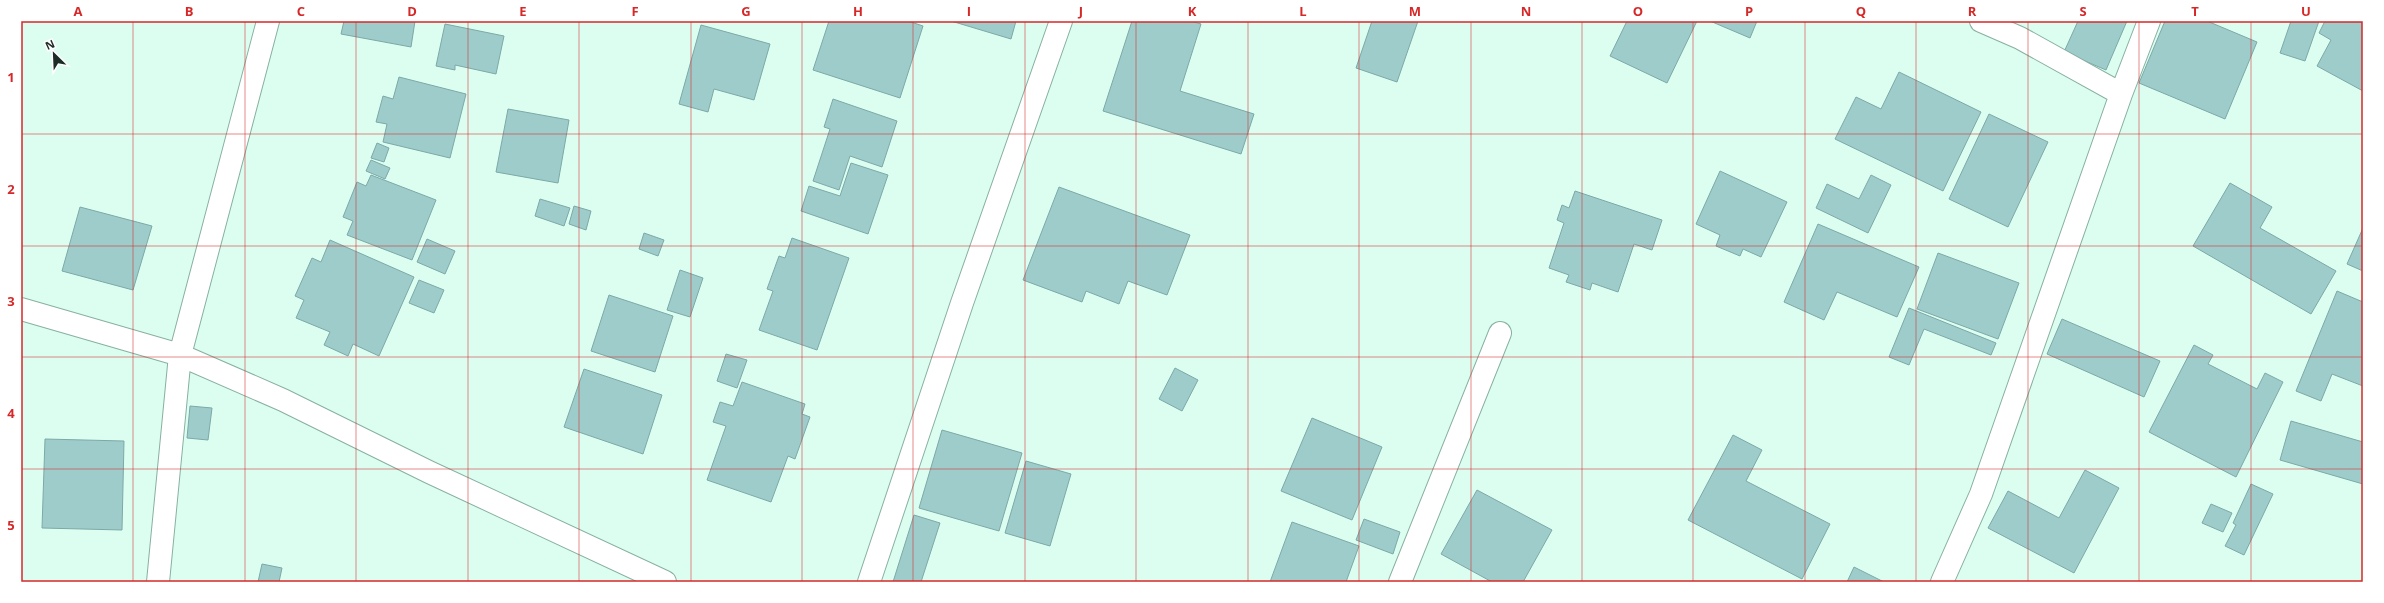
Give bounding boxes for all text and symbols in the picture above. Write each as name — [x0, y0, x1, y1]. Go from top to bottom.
text: A — [74, 2, 83, 20]
text: B — [185, 2, 194, 20]
text: C — [297, 2, 305, 20]
text: D — [407, 2, 417, 20]
text: E — [519, 2, 527, 20]
text: F — [631, 2, 639, 20]
text: G — [741, 2, 751, 20]
text: H — [853, 2, 863, 20]
text: I — [967, 2, 971, 20]
text: J — [1078, 2, 1083, 20]
text: K — [1188, 2, 1197, 20]
text: L — [1299, 2, 1307, 20]
text: M — [1409, 2, 1421, 20]
text: N — [1521, 2, 1531, 20]
text: O — [1633, 2, 1643, 20]
text: P — [1745, 2, 1753, 20]
text: Q — [1856, 2, 1866, 20]
text: R — [1968, 2, 1977, 20]
text: S — [2079, 2, 2087, 20]
text: T — [2191, 2, 2199, 20]
text: U — [2301, 2, 2311, 20]
north arrow — [34, 34, 74, 74]
text: N — [43, 36, 57, 53]
text: 1 — [7, 68, 15, 86]
text: 2 — [7, 180, 15, 198]
text: 3 — [7, 292, 15, 310]
text: 4 — [7, 404, 15, 422]
text: 5 — [7, 516, 15, 534]

